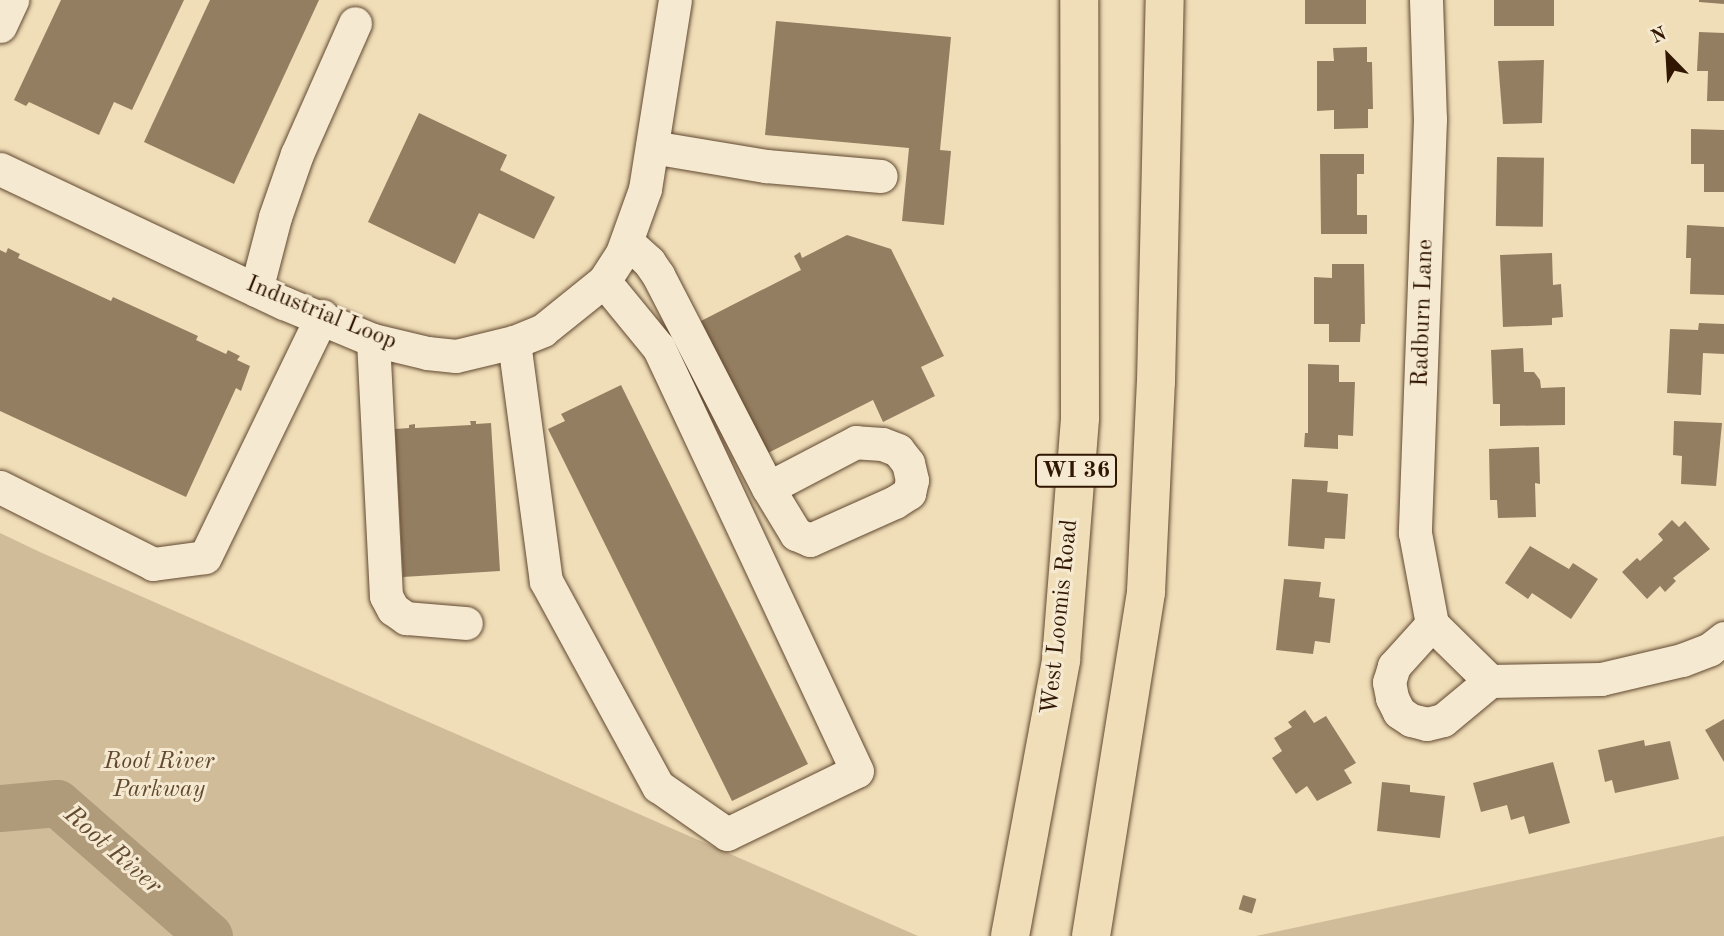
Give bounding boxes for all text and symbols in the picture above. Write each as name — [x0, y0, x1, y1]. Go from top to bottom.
north arrow — [1633, 21, 1703, 91]
text: N — [1649, 25, 1670, 48]
street label: Radburn Lane — [1407, 238, 1441, 388]
street label: Industrial Loop — [241, 271, 401, 357]
road number: WI 36 — [1034, 452, 1118, 491]
street label: West Loomis Road — [1036, 518, 1086, 716]
park label: Root River Parkway — [104, 749, 214, 805]
water label: Root River — [57, 800, 167, 902]

